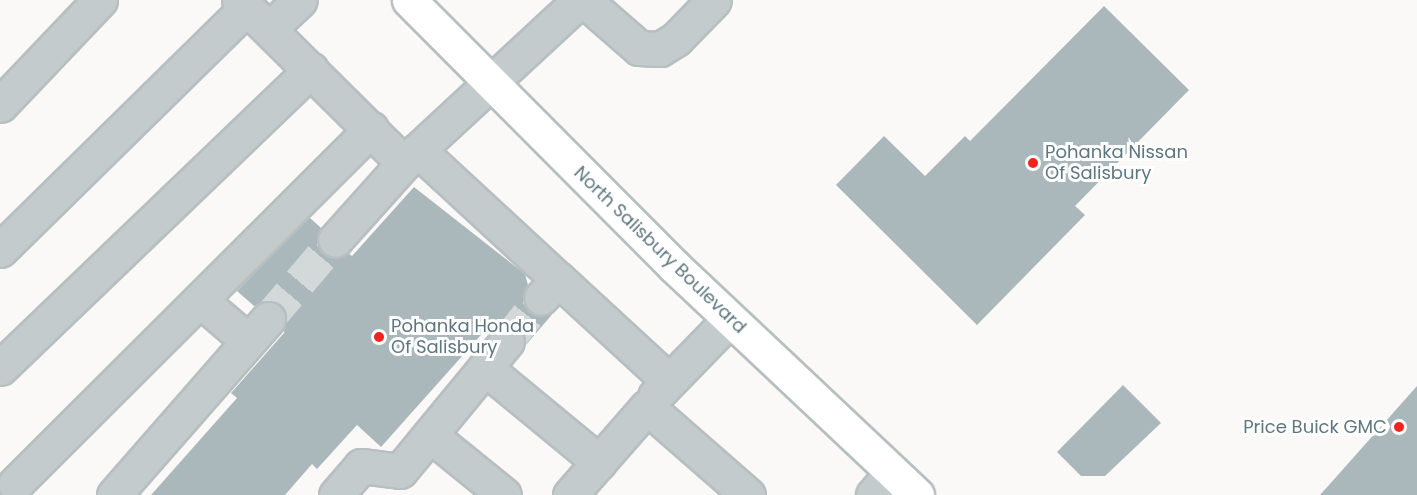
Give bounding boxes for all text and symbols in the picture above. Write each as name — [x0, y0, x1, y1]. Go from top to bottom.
place label: Pohanka Nissan Of Salisbury — [1045, 142, 1188, 184]
marker: Pohanka Nissan Of Salisbury — [1026, 156, 1040, 170]
street label: North Salisbury Boulevard — [569, 162, 751, 338]
place label: Pohanka Honda Of Salisbury — [391, 316, 534, 358]
marker: Pohanka Honda Of Salisbury — [372, 330, 386, 344]
place label: Price Buick GMC — [1243, 416, 1387, 438]
marker: Price Buick GMC — [1392, 420, 1406, 434]

